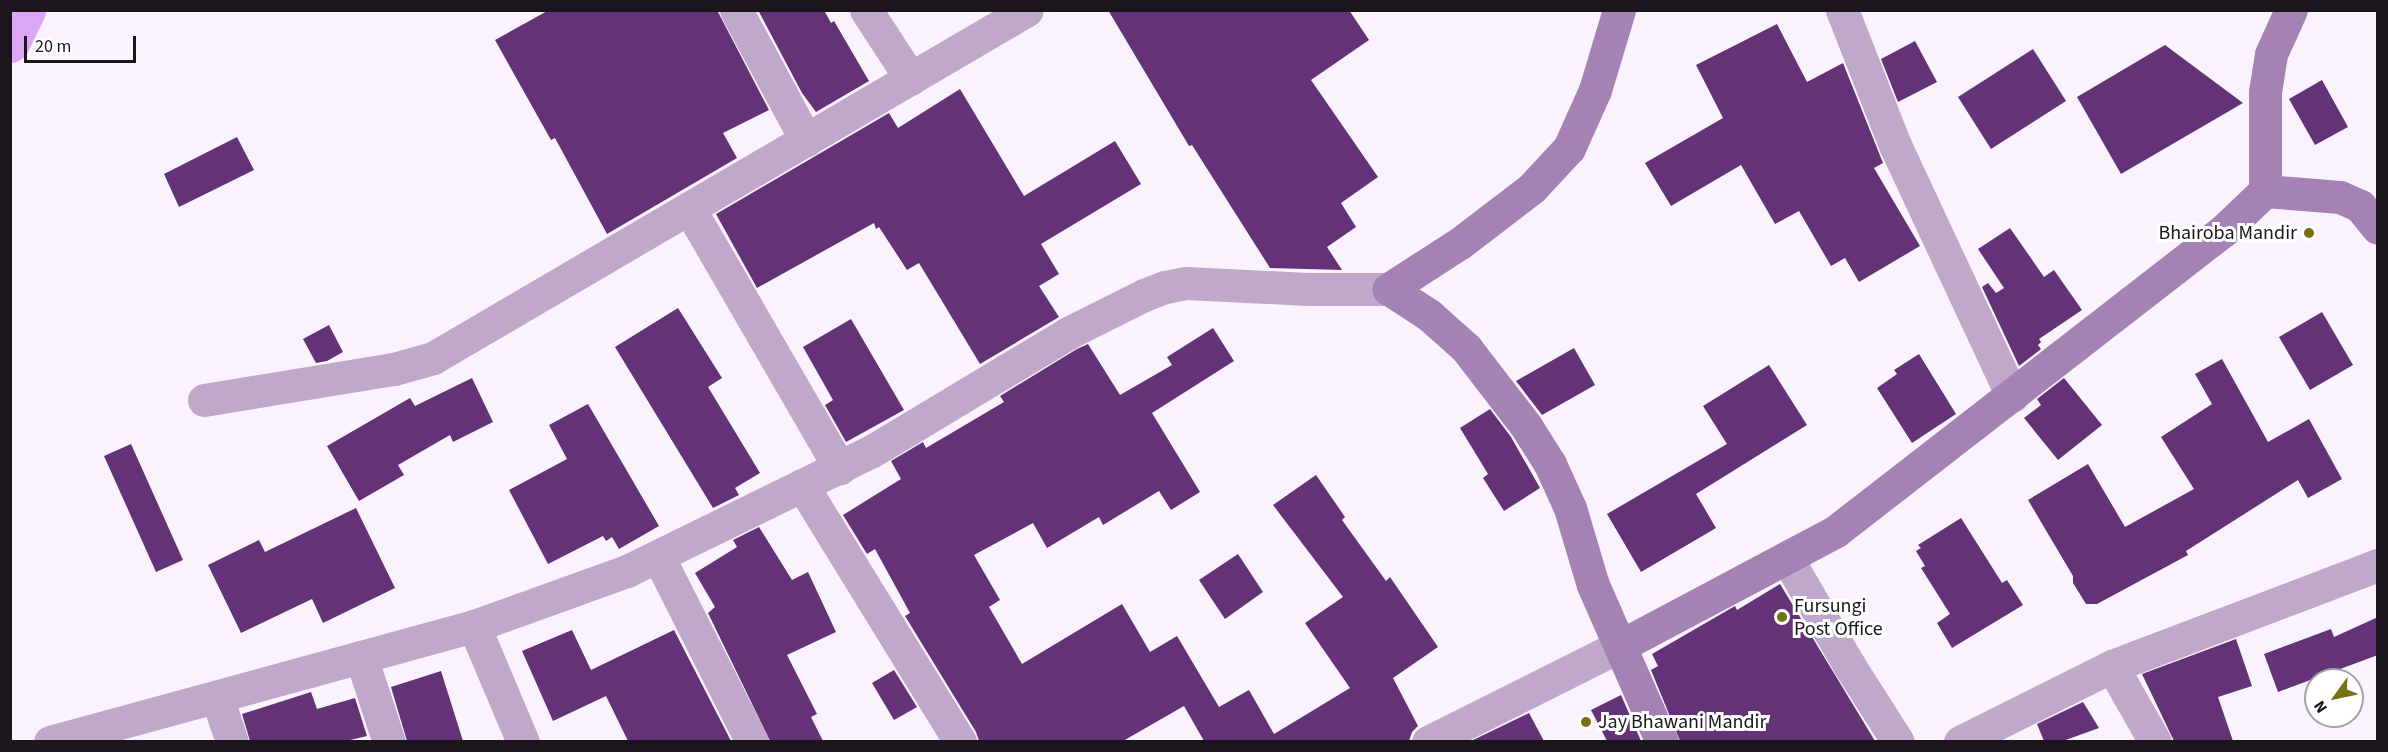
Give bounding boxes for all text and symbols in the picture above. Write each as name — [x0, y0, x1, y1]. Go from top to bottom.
scale bar — [27, 24, 140, 62]
text: 20 m — [35, 34, 71, 59]
place label: Bhairoba Mandir — [2158, 221, 2297, 245]
marker: Bhairoba Mandir — [2302, 226, 2316, 240]
place label: Fursungi Post Office — [1794, 594, 1883, 641]
marker: Fursungi Post Office — [1775, 610, 1789, 624]
north arrow — [2304, 668, 2364, 728]
text: N — [2308, 696, 2333, 717]
place label: Jay Bhawani Mandir — [1598, 710, 1766, 734]
marker: Jay Bhawani Mandir — [1579, 715, 1593, 729]

